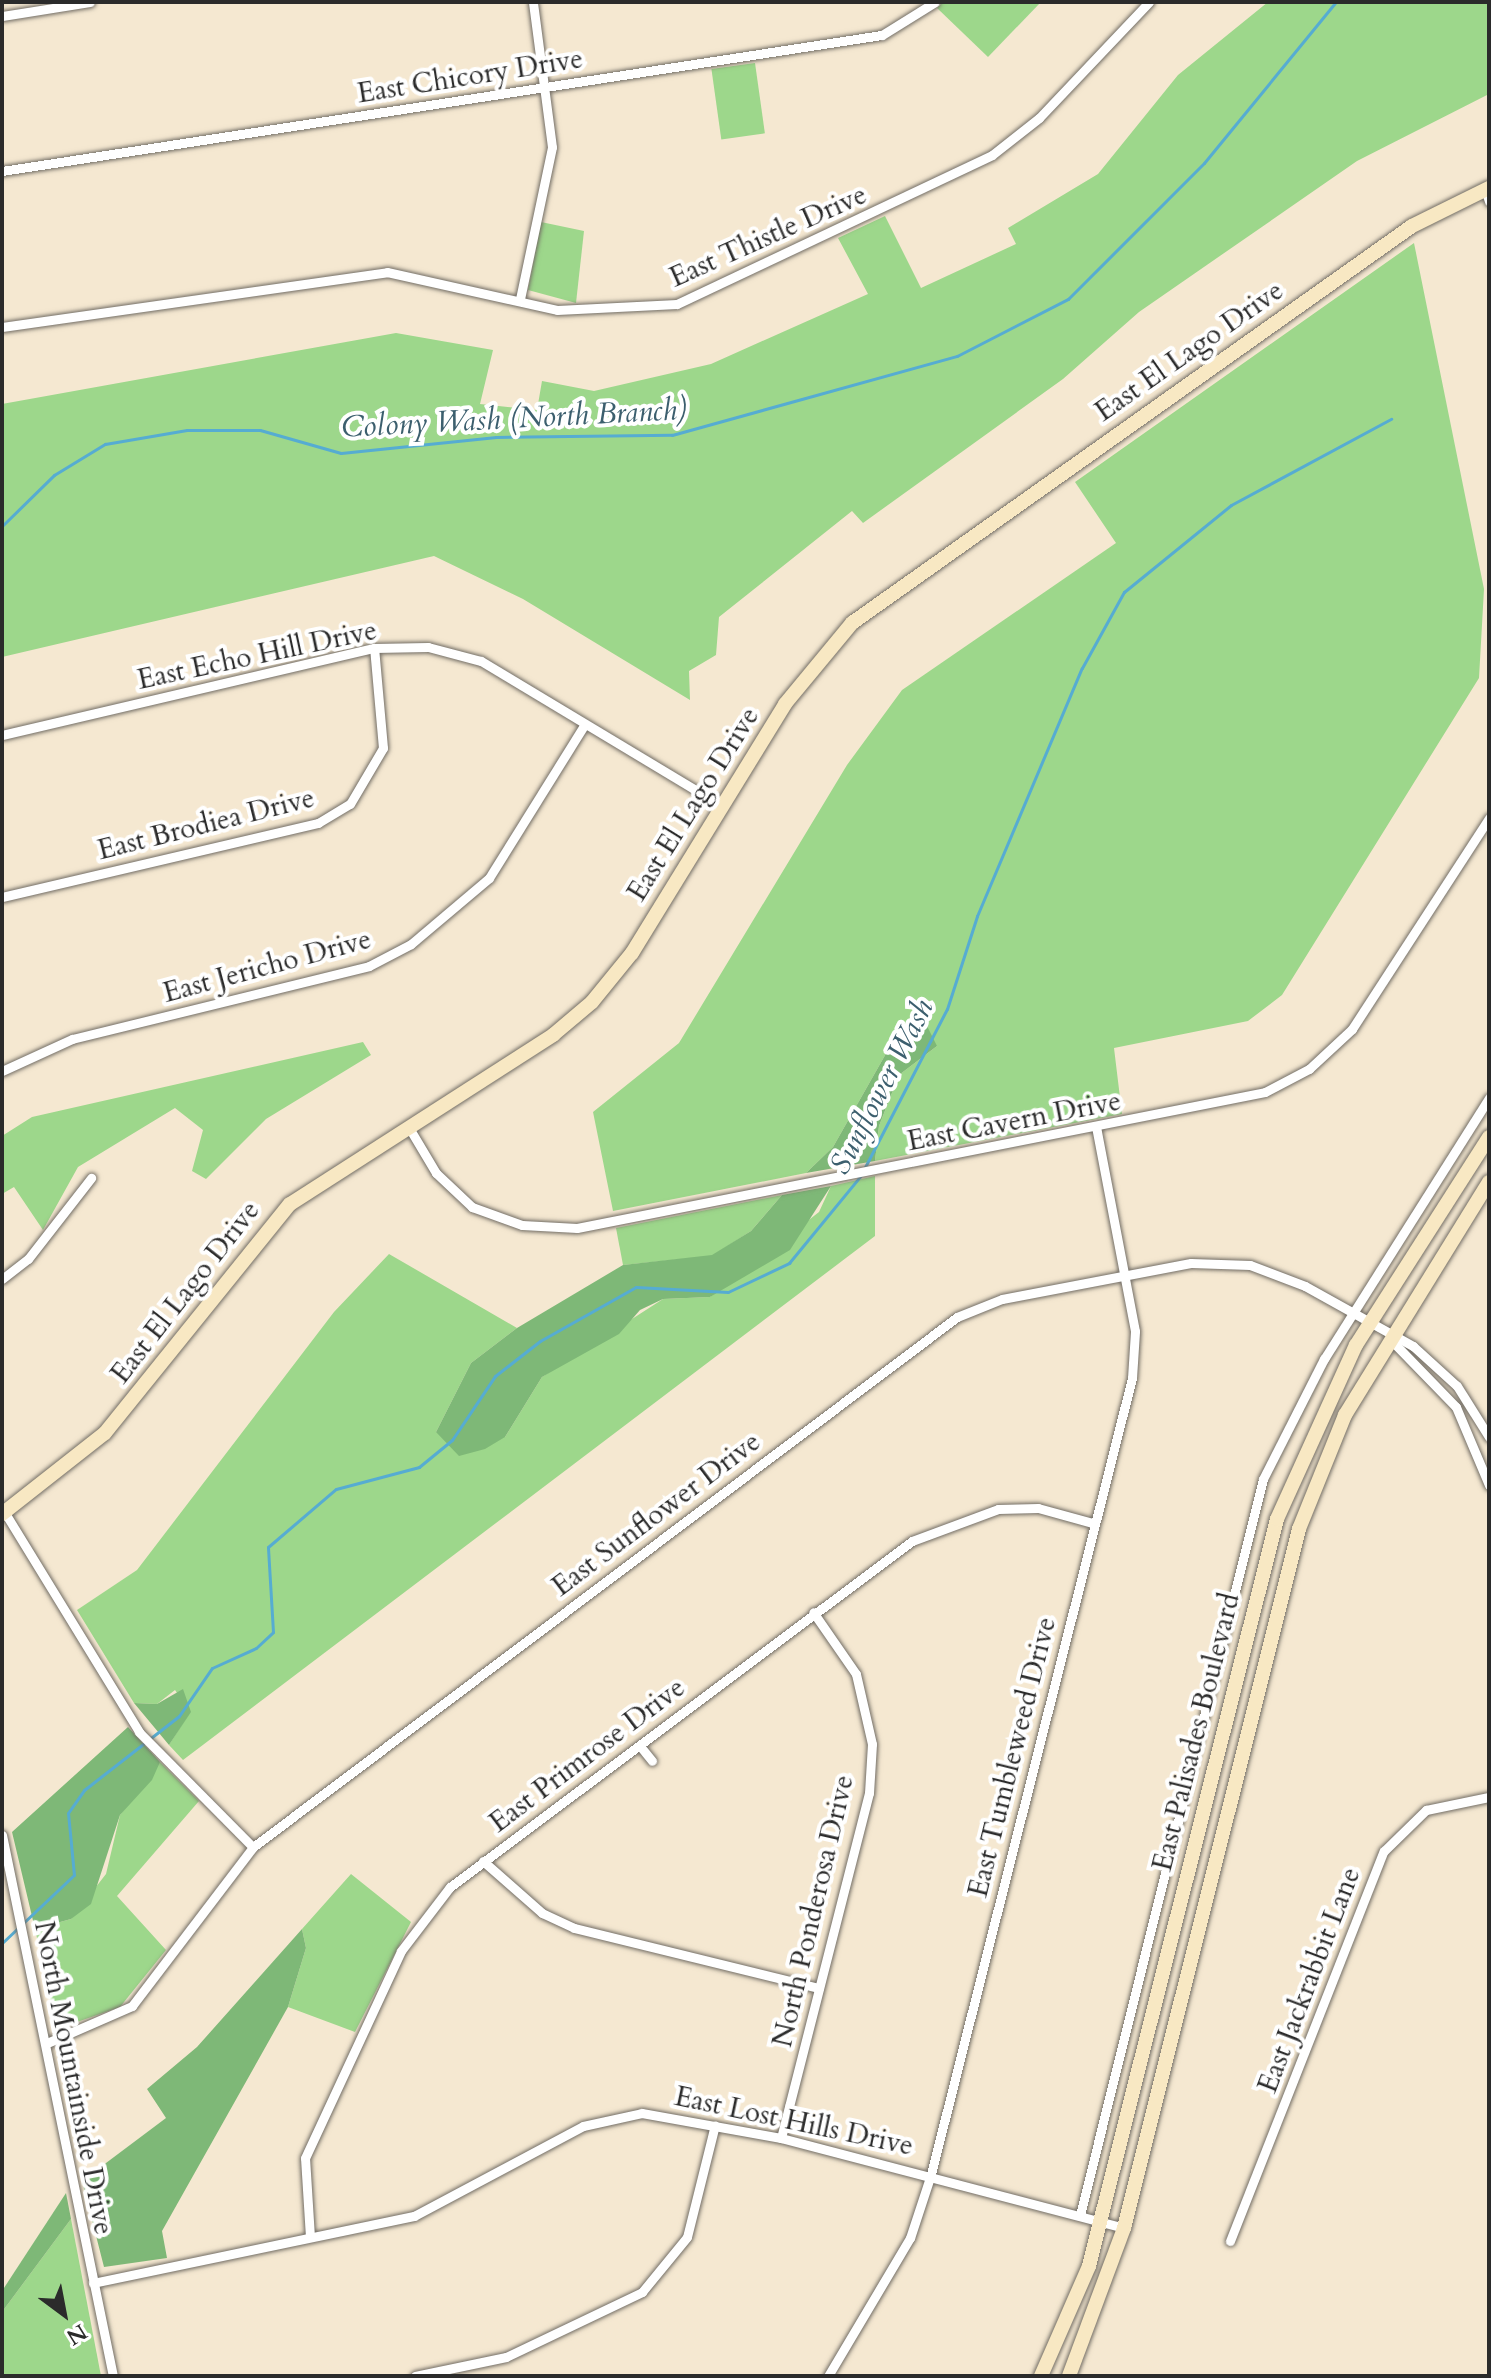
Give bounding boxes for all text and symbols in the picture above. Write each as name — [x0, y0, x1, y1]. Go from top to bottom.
street label: East Chicory Drive — [355, 42, 585, 110]
street label: East Thistle Drive — [664, 178, 872, 294]
street label: East El Lago Drive — [1088, 274, 1290, 428]
water label: Colony Wash (North Branch) — [340, 392, 688, 446]
street label: East Echo Hill Drive — [134, 613, 380, 697]
street label: East El Lago Drive — [620, 701, 766, 907]
street label: East Brodiea Drive — [94, 781, 318, 867]
street label: East Jericho Drive — [159, 922, 375, 1010]
water label: Sunflower Wash — [822, 993, 942, 1181]
street label: East Cavern Drive — [904, 1084, 1124, 1158]
street label: East El Lago Drive — [103, 1194, 267, 1390]
street label: East Sunflower Drive — [545, 1425, 767, 1603]
street label: East Palisades Boulevard — [1145, 1589, 1247, 1875]
street label: East Tumbleweed Drive — [961, 1613, 1063, 1901]
street label: East Primrose Drive — [483, 1671, 691, 1839]
street label: North Ponderosa Drive — [765, 1772, 861, 2050]
street label: East Jackrabbit Lane — [1251, 1863, 1367, 2097]
street label: North Mountainside Drive — [27, 1918, 121, 2238]
street label: East Lost Hills Drive — [672, 2079, 916, 2163]
north arrow — [24, 2274, 104, 2354]
text: N — [61, 2317, 93, 2352]

